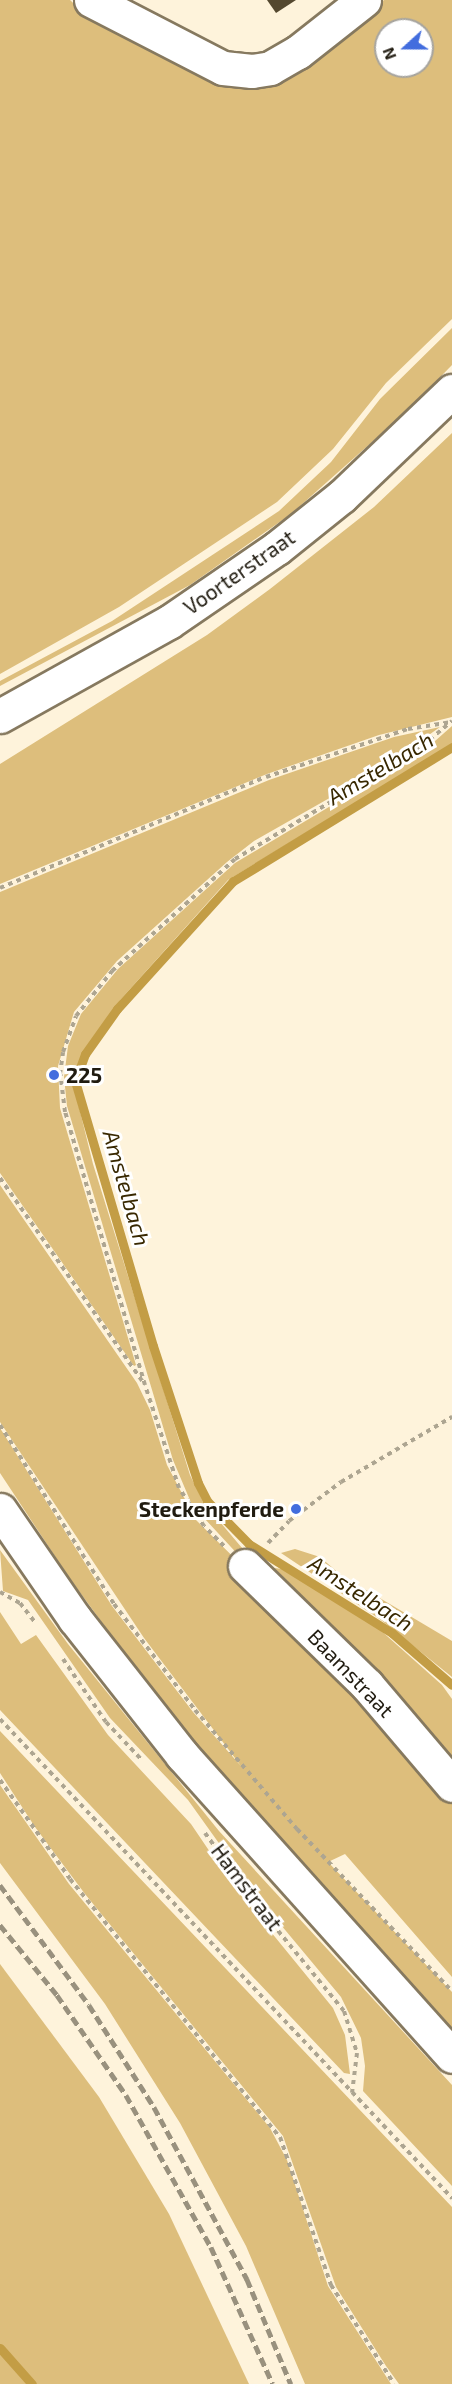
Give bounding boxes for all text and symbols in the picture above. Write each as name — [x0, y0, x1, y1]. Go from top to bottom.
north arrow — [374, 18, 434, 78]
text: N — [378, 45, 400, 63]
street label: Voorterstraat — [178, 524, 300, 620]
water label: Amstelbach — [322, 726, 438, 810]
place label: 225 — [66, 1062, 102, 1088]
marker: 225 — [47, 1068, 61, 1082]
water label: Amstelbach — [98, 1127, 156, 1249]
place label: Steckenpferde — [139, 1496, 284, 1522]
marker: Steckenpferde — [289, 1502, 303, 1516]
water label: Amstelbach — [304, 1550, 418, 1636]
street label: Baamstraat — [303, 1624, 399, 1722]
street label: Hamstraat — [206, 1839, 288, 1935]

